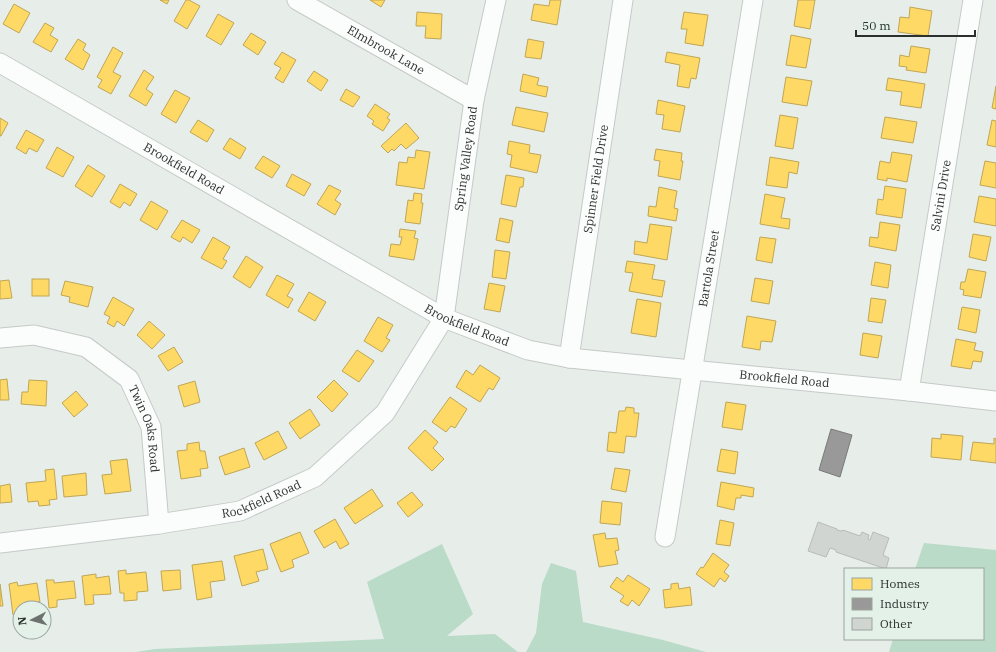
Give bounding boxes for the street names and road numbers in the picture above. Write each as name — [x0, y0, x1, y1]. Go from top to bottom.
street label: Elmbrook Lane — [345, 22, 427, 78]
street label: Spring Valley Road — [451, 105, 480, 212]
street label: Spinner Field Drive — [580, 124, 611, 234]
street label: Brookfield Road — [141, 139, 227, 197]
street label: Salvini Drive — [927, 159, 954, 232]
street label: Bartola Street — [695, 229, 722, 308]
street label: Brookfield Road — [422, 300, 512, 349]
street label: Brookfield Road — [739, 367, 830, 390]
street label: Twin Oaks Road — [126, 382, 163, 473]
street label: Rockfield Road — [221, 476, 303, 521]

